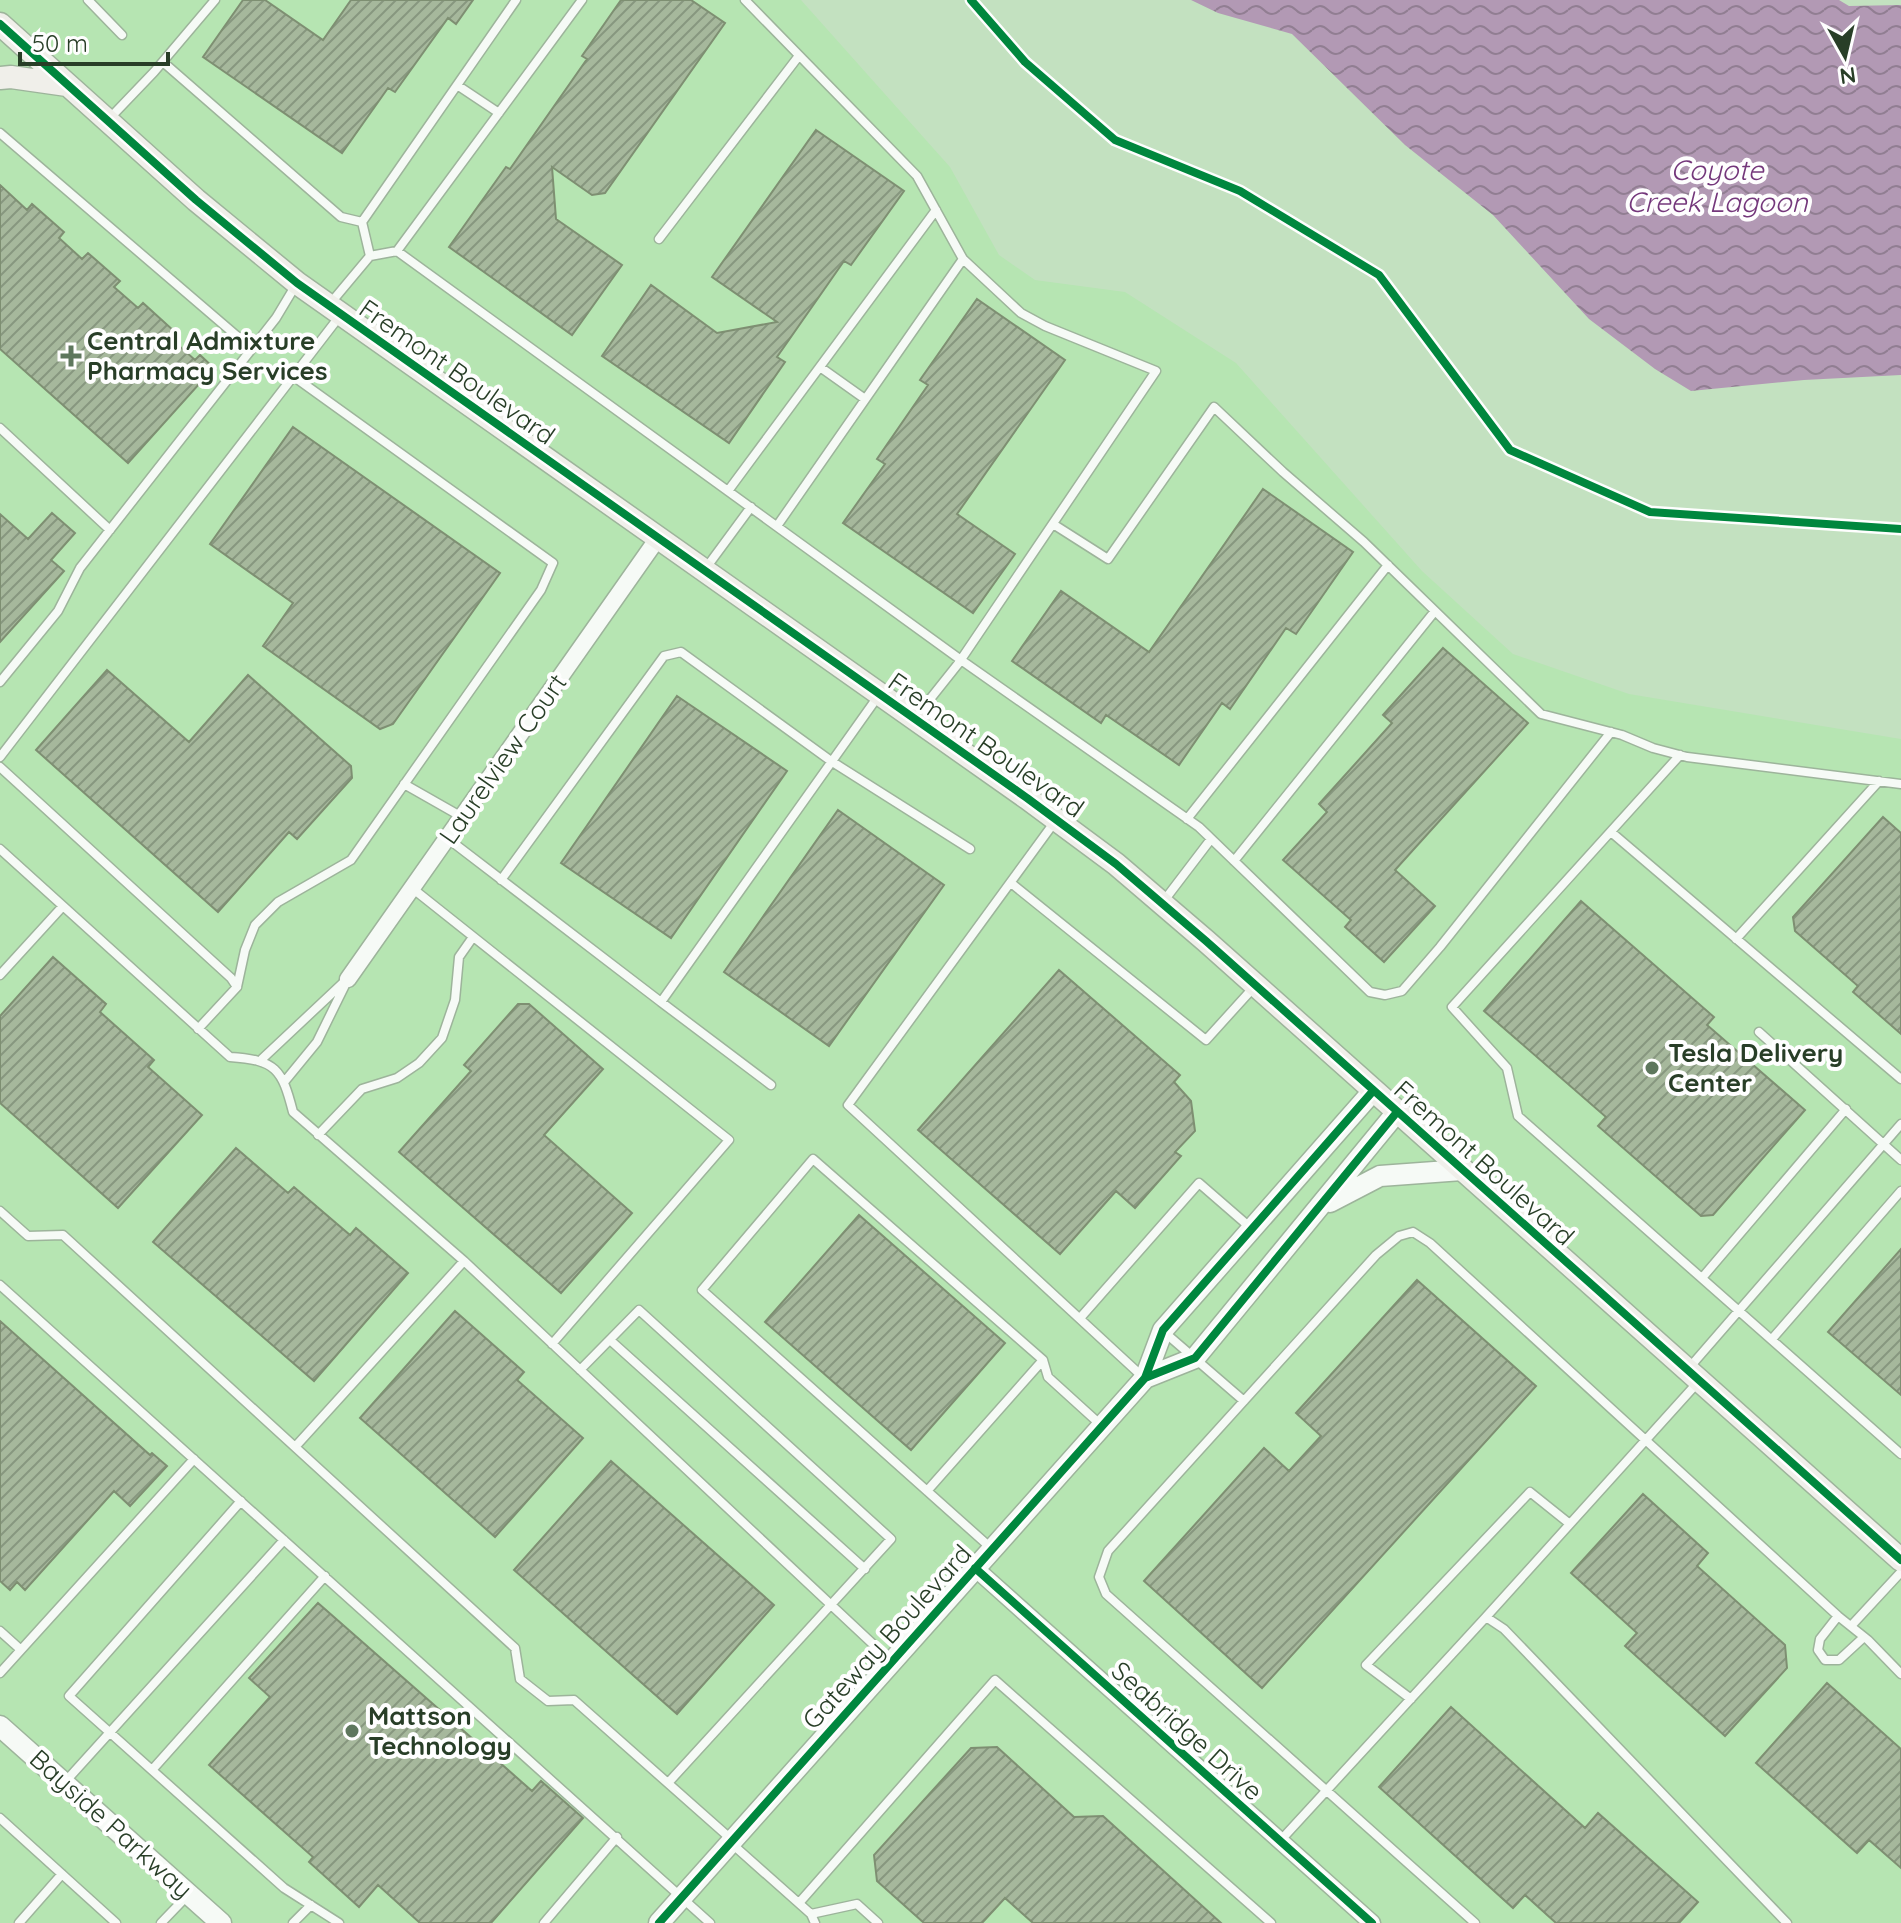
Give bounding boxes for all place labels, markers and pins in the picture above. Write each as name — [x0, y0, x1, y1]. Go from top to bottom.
place label: Central Admixture Pharmacy Services — [87, 324, 327, 387]
marker: Central Admixture Pharmacy Services — [62, 347, 80, 365]
place label: Tesla Delivery Center — [1668, 1036, 1843, 1099]
marker: Tesla Delivery Center — [1643, 1059, 1661, 1077]
place label: Mattson Technology — [368, 1699, 512, 1762]
marker: Mattson Technology — [343, 1722, 361, 1740]

